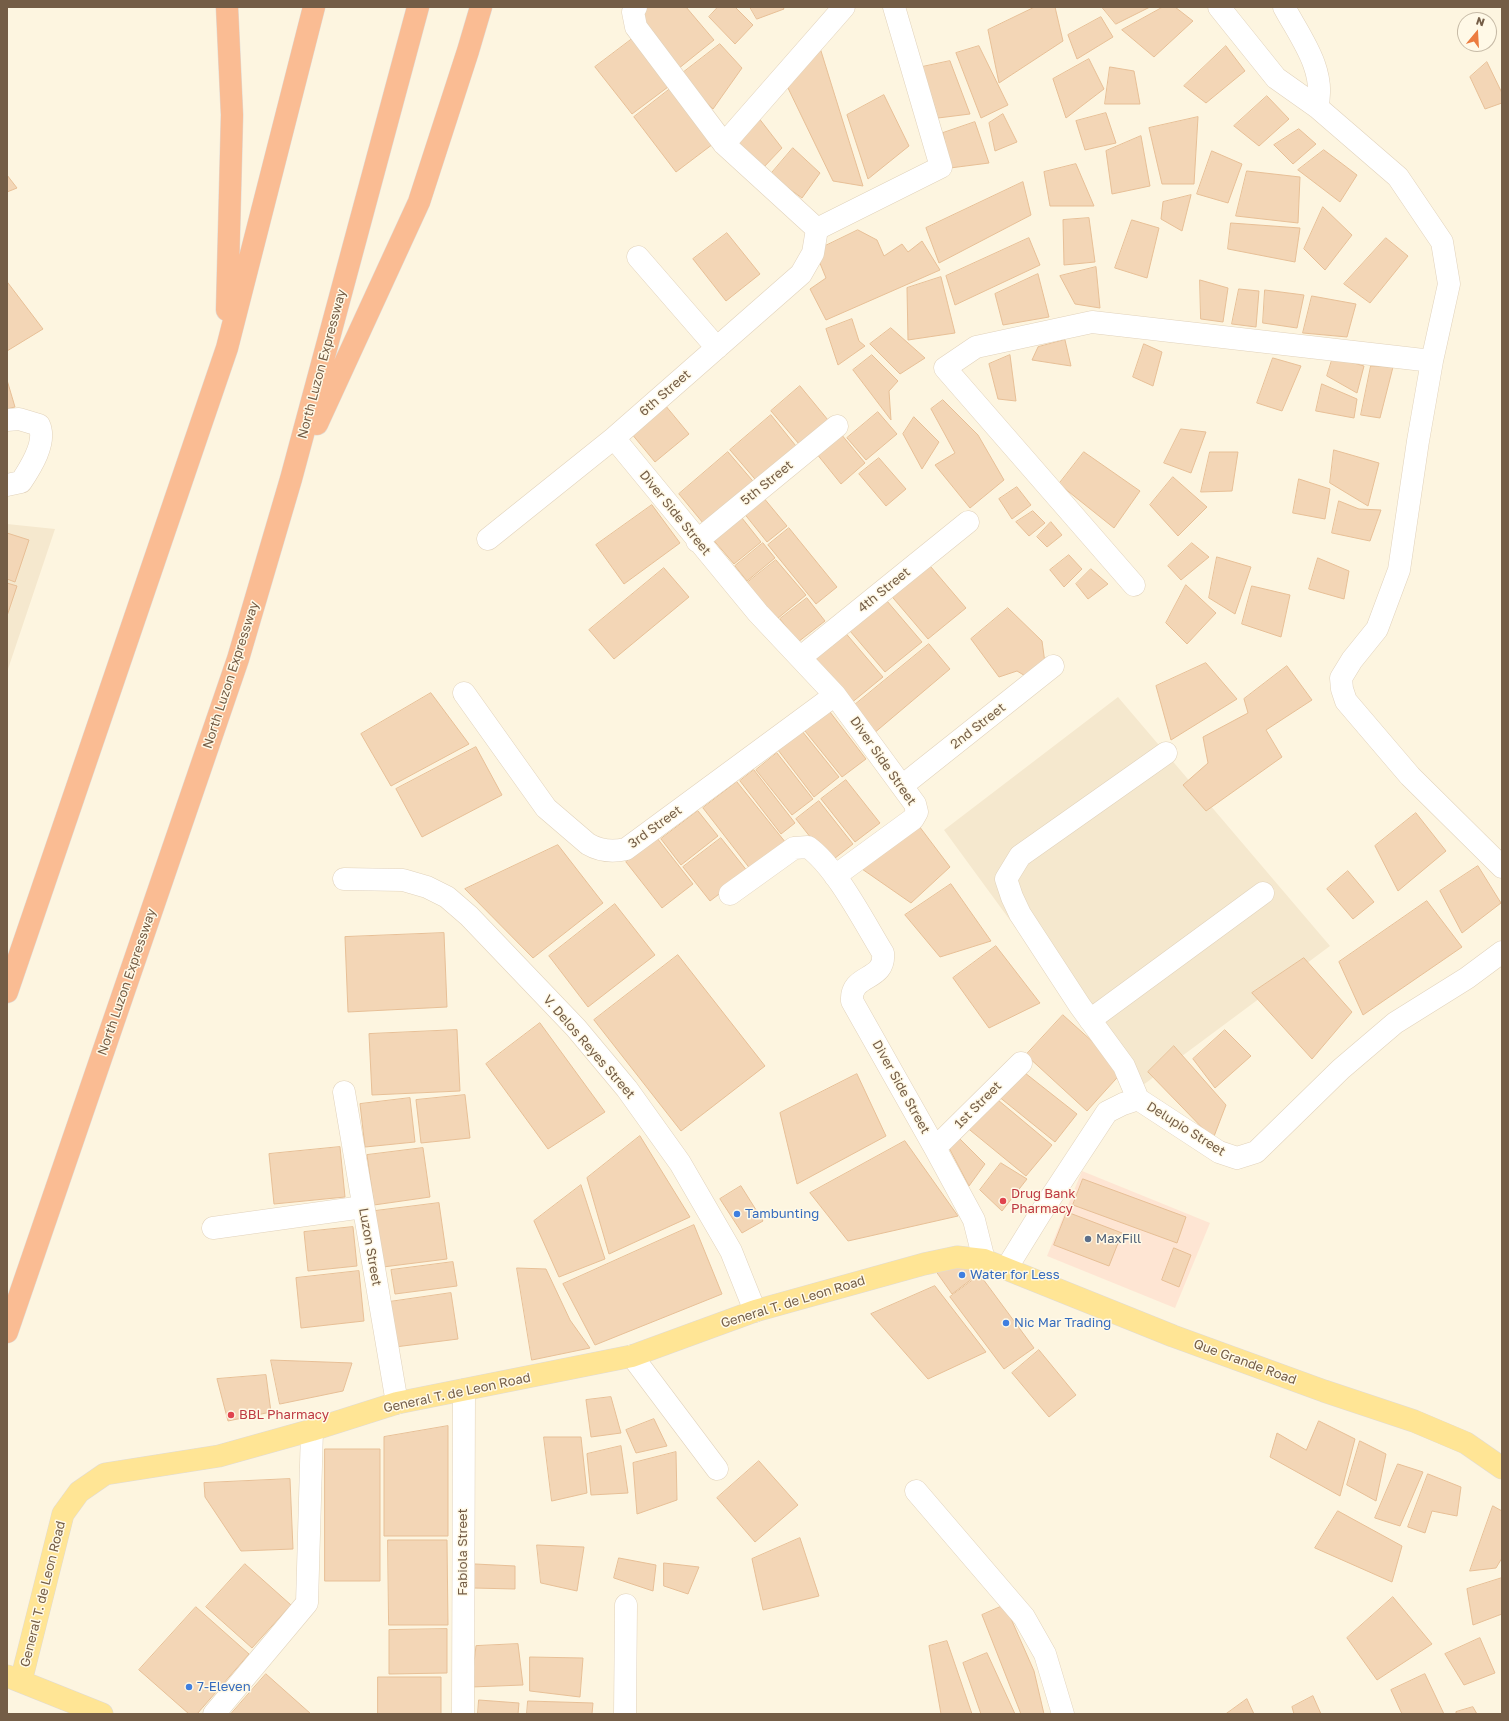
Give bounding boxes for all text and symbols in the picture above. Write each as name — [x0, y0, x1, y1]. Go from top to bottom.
north arrow — [1457, 12, 1497, 52]
text: N — [1475, 14, 1487, 29]
street label: North Luzon Expressway — [295, 288, 349, 440]
street label: 6th Street — [636, 367, 694, 419]
street label: 5th Street — [738, 457, 796, 509]
street label: Diver Side Street — [636, 467, 714, 559]
street label: 4th Street — [855, 564, 913, 616]
street label: North Luzon Expressway — [200, 599, 262, 751]
street label: 2nd Street — [947, 700, 1009, 752]
street label: Diver Side Street — [847, 714, 919, 808]
street label: 3rd Street — [625, 802, 685, 852]
street label: North Luzon Expressway — [95, 907, 159, 1057]
street label: V. Delos Reyes Street — [540, 992, 638, 1102]
street label: Diver Side Street — [869, 1038, 933, 1136]
street label: 1st Street — [951, 1078, 1005, 1132]
street label: Delupio Street — [1144, 1099, 1228, 1159]
place label: Drug Bank Pharmacy — [1011, 1186, 1076, 1217]
marker: Drug Bank Pharmacy — [998, 1196, 1008, 1206]
place label: Tambunting — [745, 1206, 819, 1222]
street label: Luzon Street — [355, 1207, 385, 1287]
marker: Tambunting — [732, 1209, 742, 1219]
place label: MaxFill — [1096, 1231, 1141, 1247]
marker: MaxFill — [1083, 1234, 1093, 1244]
place label: Water for Less — [970, 1267, 1060, 1283]
marker: Water for Less — [957, 1270, 967, 1280]
street label: General T. de Leon Road — [719, 1273, 867, 1331]
place label: Nic Mar Trading — [1014, 1315, 1111, 1331]
marker: Nic Mar Trading — [1001, 1318, 1011, 1328]
street label: Que Grande Road — [1191, 1336, 1299, 1388]
street label: General T. de Leon Road — [382, 1370, 532, 1416]
place label: BBL Pharmacy — [239, 1407, 329, 1423]
marker: BBL Pharmacy — [226, 1410, 236, 1420]
street label: Fabiola Street — [455, 1508, 471, 1596]
street label: General T. de Leon Road — [17, 1519, 69, 1669]
place label: 7-Eleven — [197, 1679, 251, 1695]
marker: 7-Eleven — [184, 1682, 194, 1692]

